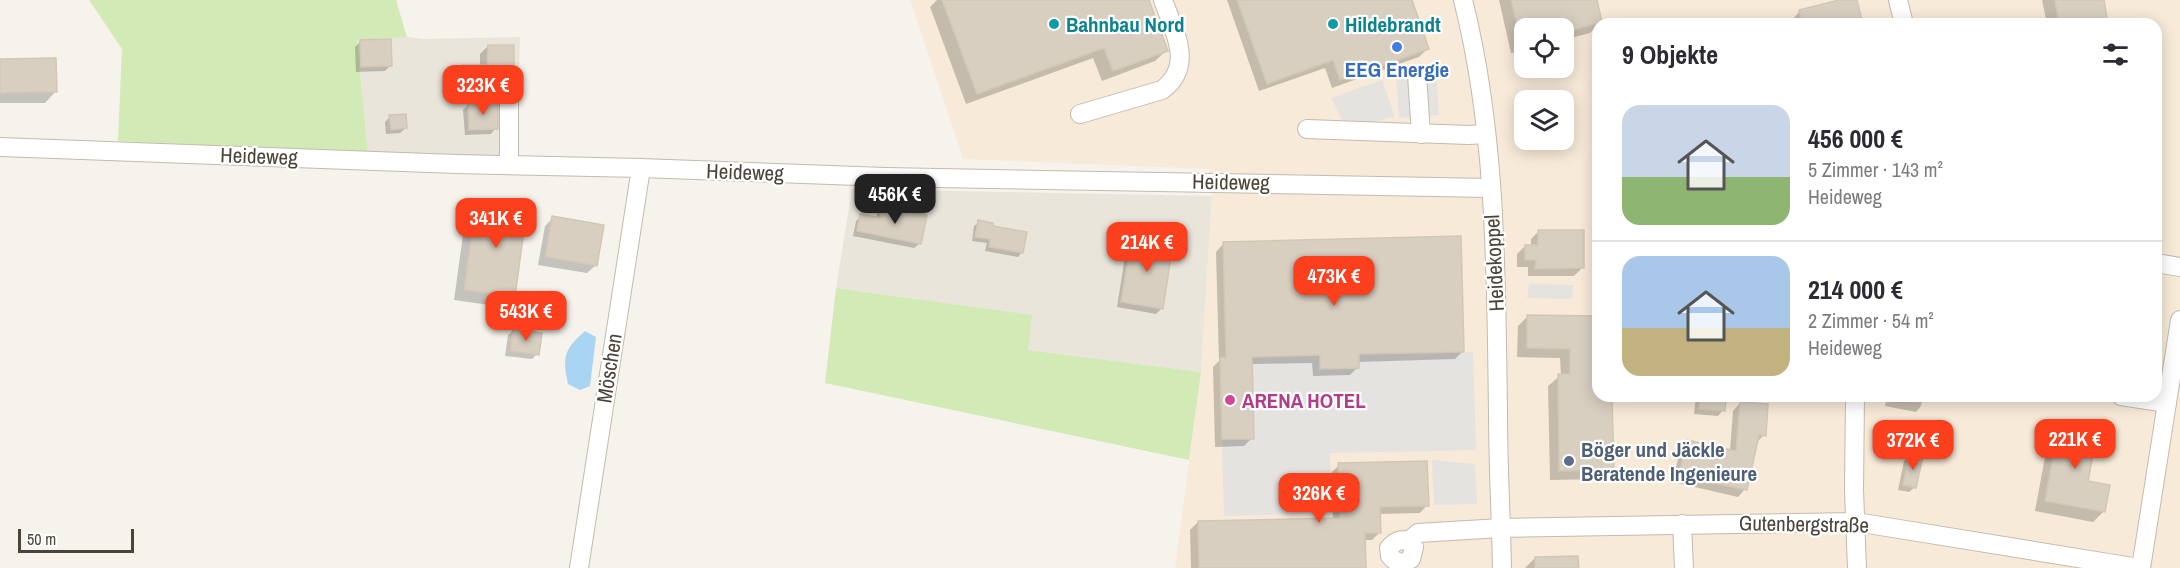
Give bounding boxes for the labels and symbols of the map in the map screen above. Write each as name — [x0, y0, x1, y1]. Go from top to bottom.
place label: Bahnbau Nord — [1066, 10, 1185, 39]
place label: Hildebrandt — [1345, 10, 1441, 39]
marker: Bahnbau Nord — [1047, 17, 1061, 31]
marker: Hildebrandt — [1326, 17, 1340, 31]
marker: EEG Energie — [1390, 40, 1404, 54]
place label: EEG Energie — [1345, 55, 1449, 84]
pin: 323K € — [434, 65, 532, 116]
street label: Heideweg — [220, 140, 299, 172]
street label: Heideweg — [706, 156, 785, 188]
street label: Heideweg — [1192, 167, 1270, 197]
pin: 456K € — [846, 174, 944, 225]
pin: 341K € — [447, 198, 545, 249]
street label: Heidekoppel — [1477, 214, 1511, 312]
pin: 214K € — [1098, 222, 1196, 273]
pin: 473K € — [1285, 256, 1383, 307]
pin: 543K € — [477, 291, 575, 342]
street label: Möschen — [589, 331, 629, 405]
place label: ARENA HOTEL — [1242, 386, 1366, 415]
marker: ARENA HOTEL — [1223, 393, 1237, 407]
pin: 221K € — [2026, 419, 2124, 470]
pin: 372K € — [1864, 420, 1962, 471]
place label: Böger und Jäckle Beratende Ingenieure — [1581, 435, 1757, 488]
marker: Böger und Jäckle Beratende Ingenieure — [1562, 454, 1576, 468]
pin: 326K € — [1270, 473, 1368, 524]
street label: Gutenbergstraße — [1739, 508, 1869, 540]
scale bar — [18, 526, 134, 554]

